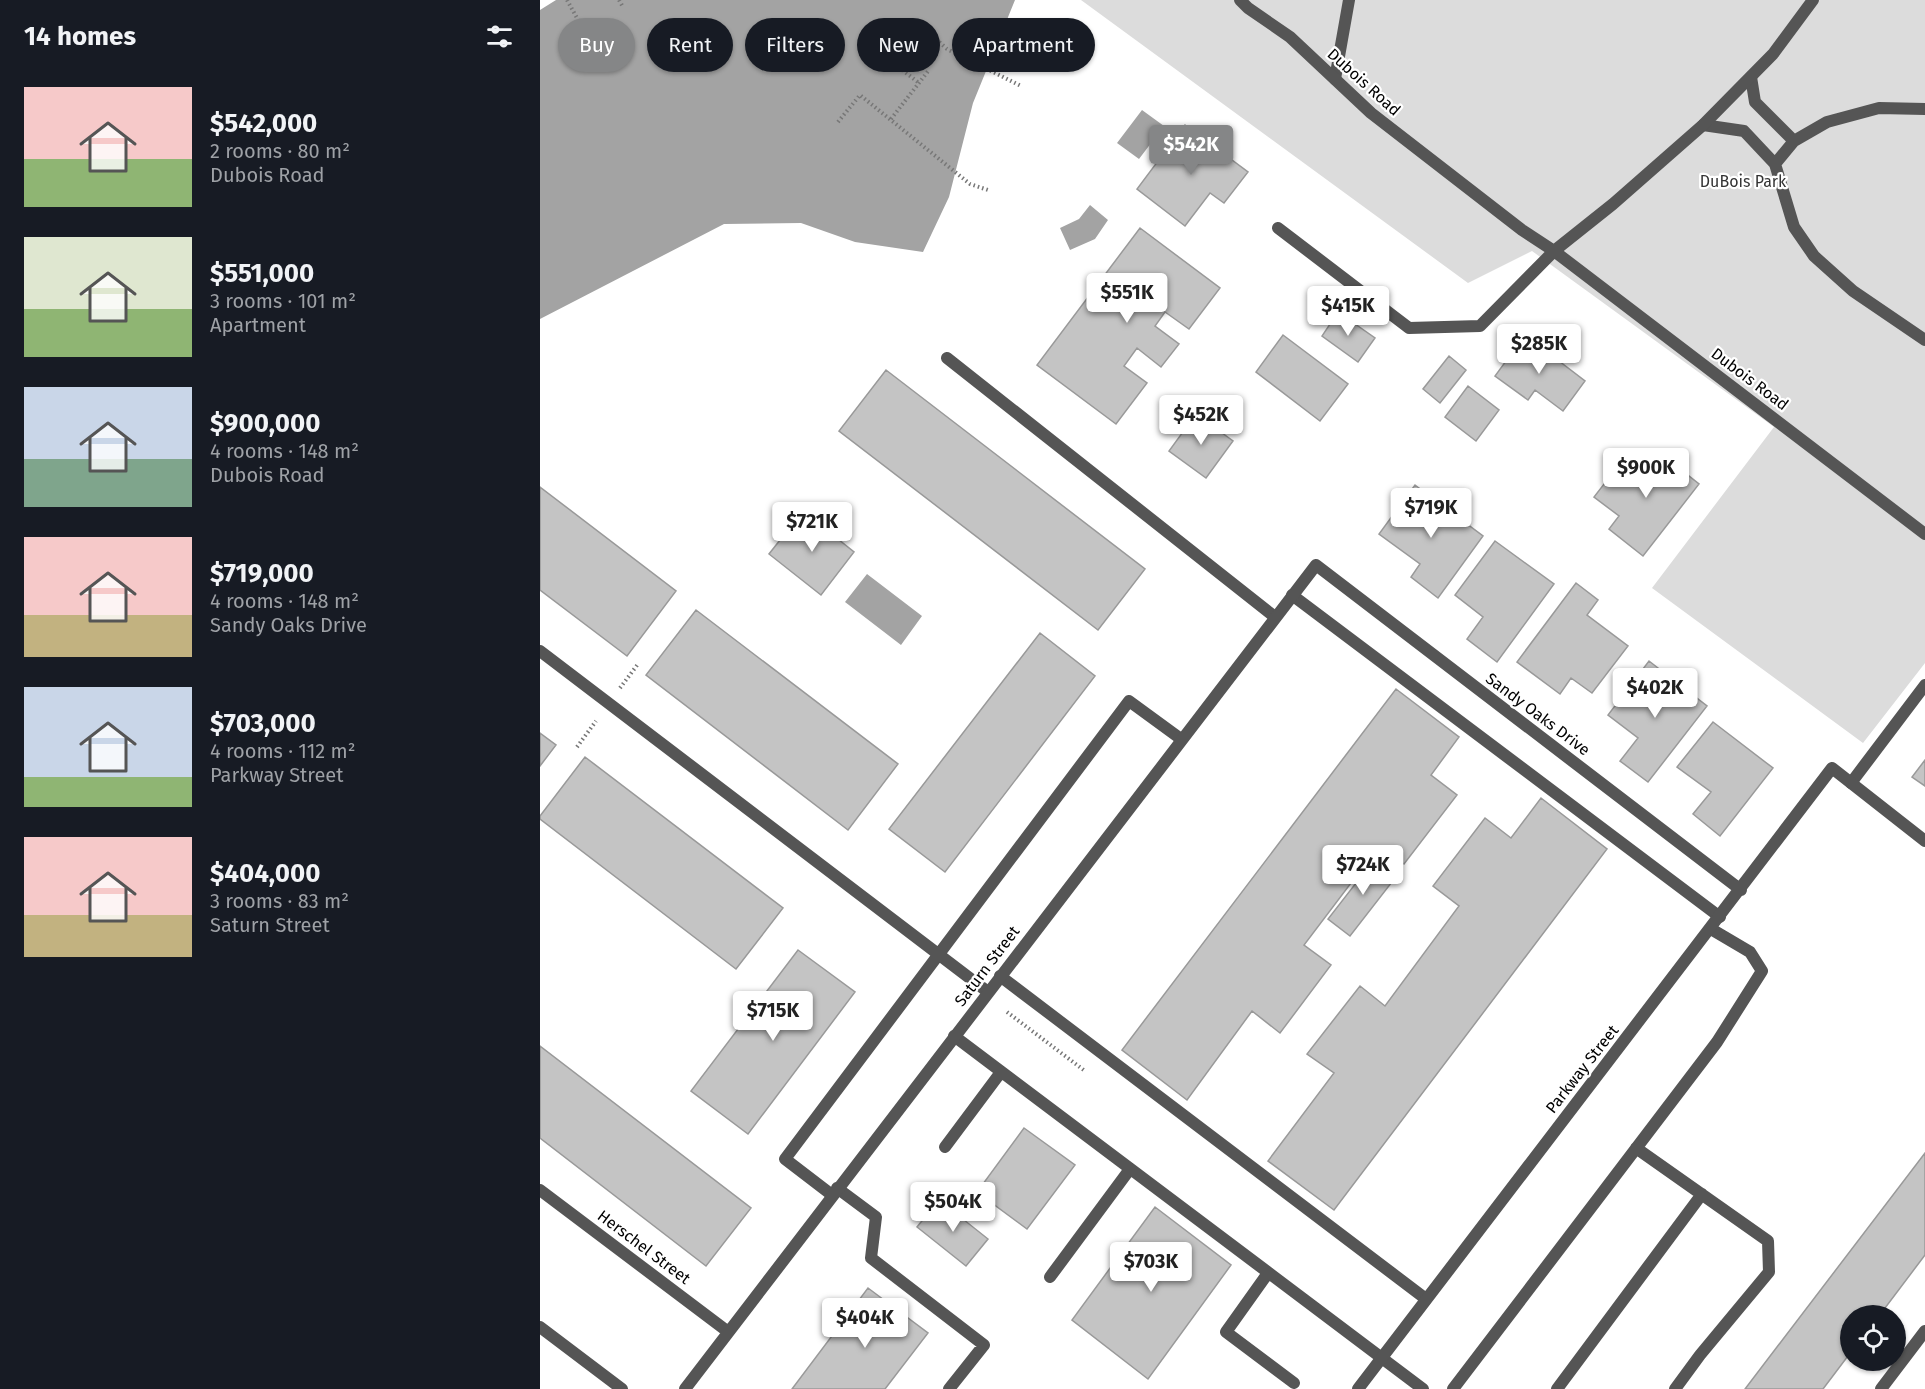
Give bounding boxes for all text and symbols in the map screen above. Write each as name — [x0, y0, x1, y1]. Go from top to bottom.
chip: Buy — [558, 18, 635, 72]
chip: Rent — [647, 18, 733, 72]
chip: Filters — [745, 18, 845, 72]
chip: New — [857, 18, 940, 72]
chip: Apartment — [952, 18, 1095, 72]
icon: filters — [483, 20, 516, 53]
text: 14 homes — [24, 21, 136, 52]
street label: Dubois Road — [1324, 44, 1404, 120]
text: $542,000 — [210, 108, 317, 139]
icon: home — [72, 111, 144, 183]
pin: $542K — [1149, 125, 1233, 176]
text: $542K — [1163, 132, 1219, 156]
text: 2 rooms · 80 m² — [210, 139, 350, 163]
text: Dubois Road — [210, 163, 324, 187]
park label: DuBois Park — [1700, 172, 1787, 191]
text: $551,000 — [210, 258, 314, 289]
icon: home — [72, 261, 144, 333]
pin: $551K — [1085, 273, 1169, 324]
text: $551K — [1100, 280, 1154, 304]
pin: $415K — [1306, 286, 1390, 337]
text: 3 rooms · 101 m² — [210, 289, 356, 313]
text: $415K — [1321, 293, 1375, 317]
text: Apartment — [210, 313, 306, 337]
pin: $285K — [1497, 324, 1581, 375]
text: $285K — [1511, 331, 1567, 355]
street label: Dubois Road — [1708, 344, 1792, 414]
pin: $452K — [1159, 395, 1243, 446]
text: $452K — [1173, 402, 1229, 426]
text: $900,000 — [210, 408, 320, 439]
icon: home — [72, 411, 144, 483]
text: 4 rooms · 148 m² — [210, 439, 359, 463]
pin: $900K — [1604, 448, 1688, 499]
text: $900K — [1617, 455, 1675, 479]
text: Dubois Road — [210, 463, 324, 487]
pin: $719K — [1389, 488, 1473, 539]
text: $719K — [1405, 495, 1457, 519]
pin: $721K — [770, 502, 854, 553]
text: $721K — [786, 509, 838, 533]
text: $719,000 — [210, 558, 314, 589]
icon: home — [72, 561, 144, 633]
text: 4 rooms · 148 m² — [210, 589, 359, 613]
text: Sandy Oaks Drive — [210, 613, 367, 637]
pin: $402K — [1613, 668, 1697, 719]
street label: Sandy Oaks Drive — [1482, 669, 1594, 759]
text: $402K — [1627, 675, 1683, 699]
text: $703,000 — [210, 708, 316, 739]
icon: home — [72, 711, 144, 783]
text: 4 rooms · 112 m² — [210, 739, 356, 763]
text: Parkway Street — [210, 763, 343, 787]
pin: $724K — [1321, 845, 1405, 896]
text: $724K — [1336, 852, 1390, 876]
text: $404,000 — [210, 858, 320, 889]
icon: home — [72, 861, 144, 933]
text: 3 rooms · 83 m² — [210, 889, 349, 913]
text: Saturn Street — [210, 913, 330, 937]
street label: Saturn Street — [951, 922, 1024, 1010]
pin: $715K — [731, 991, 815, 1042]
text: $715K — [747, 998, 799, 1022]
street label: Parkway Street — [1542, 1021, 1622, 1117]
pin: $504K — [911, 1182, 995, 1233]
text: $504K — [924, 1189, 982, 1213]
street label: Herschel Street — [594, 1206, 694, 1288]
pin: $703K — [1109, 1242, 1193, 1293]
text: $703K — [1124, 1249, 1178, 1273]
pin: $404K — [823, 1298, 907, 1349]
text: $404K — [836, 1305, 894, 1329]
map controls — [1840, 1305, 1906, 1371]
button: locate — [1840, 1305, 1906, 1371]

